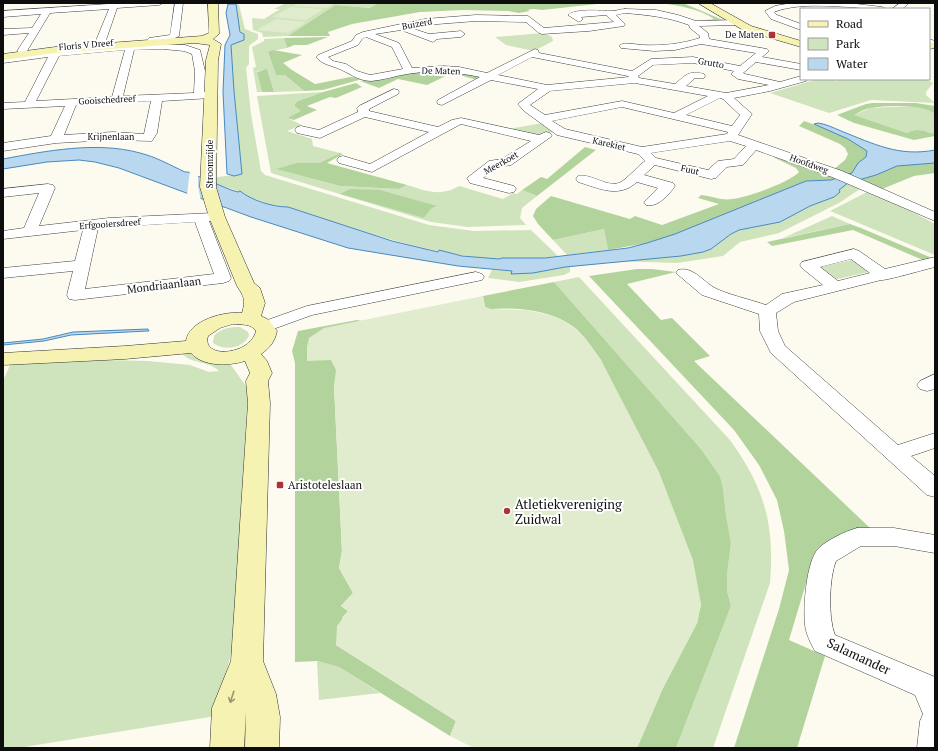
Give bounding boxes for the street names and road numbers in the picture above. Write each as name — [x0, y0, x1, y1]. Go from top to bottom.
street label: Buizerd — [401, 15, 433, 33]
street label: Floris V Dreef — [58, 37, 115, 53]
street label: Grutto — [697, 55, 725, 71]
street label: De Maten — [422, 65, 461, 77]
street label: Gooischedreef — [78, 92, 137, 107]
street label: Krijnenlaan — [88, 131, 135, 143]
street label: Karekiet — [591, 134, 627, 154]
street label: Stroomzijde — [204, 139, 216, 188]
street label: Meerkoet — [482, 148, 521, 177]
street label: Hoofdweg — [788, 151, 830, 177]
street label: Fuut — [680, 162, 701, 178]
street label: Erfgooiersdreef — [79, 216, 142, 232]
street label: Mondriaanlaan — [126, 273, 202, 296]
street label: Salamander — [824, 633, 894, 679]

